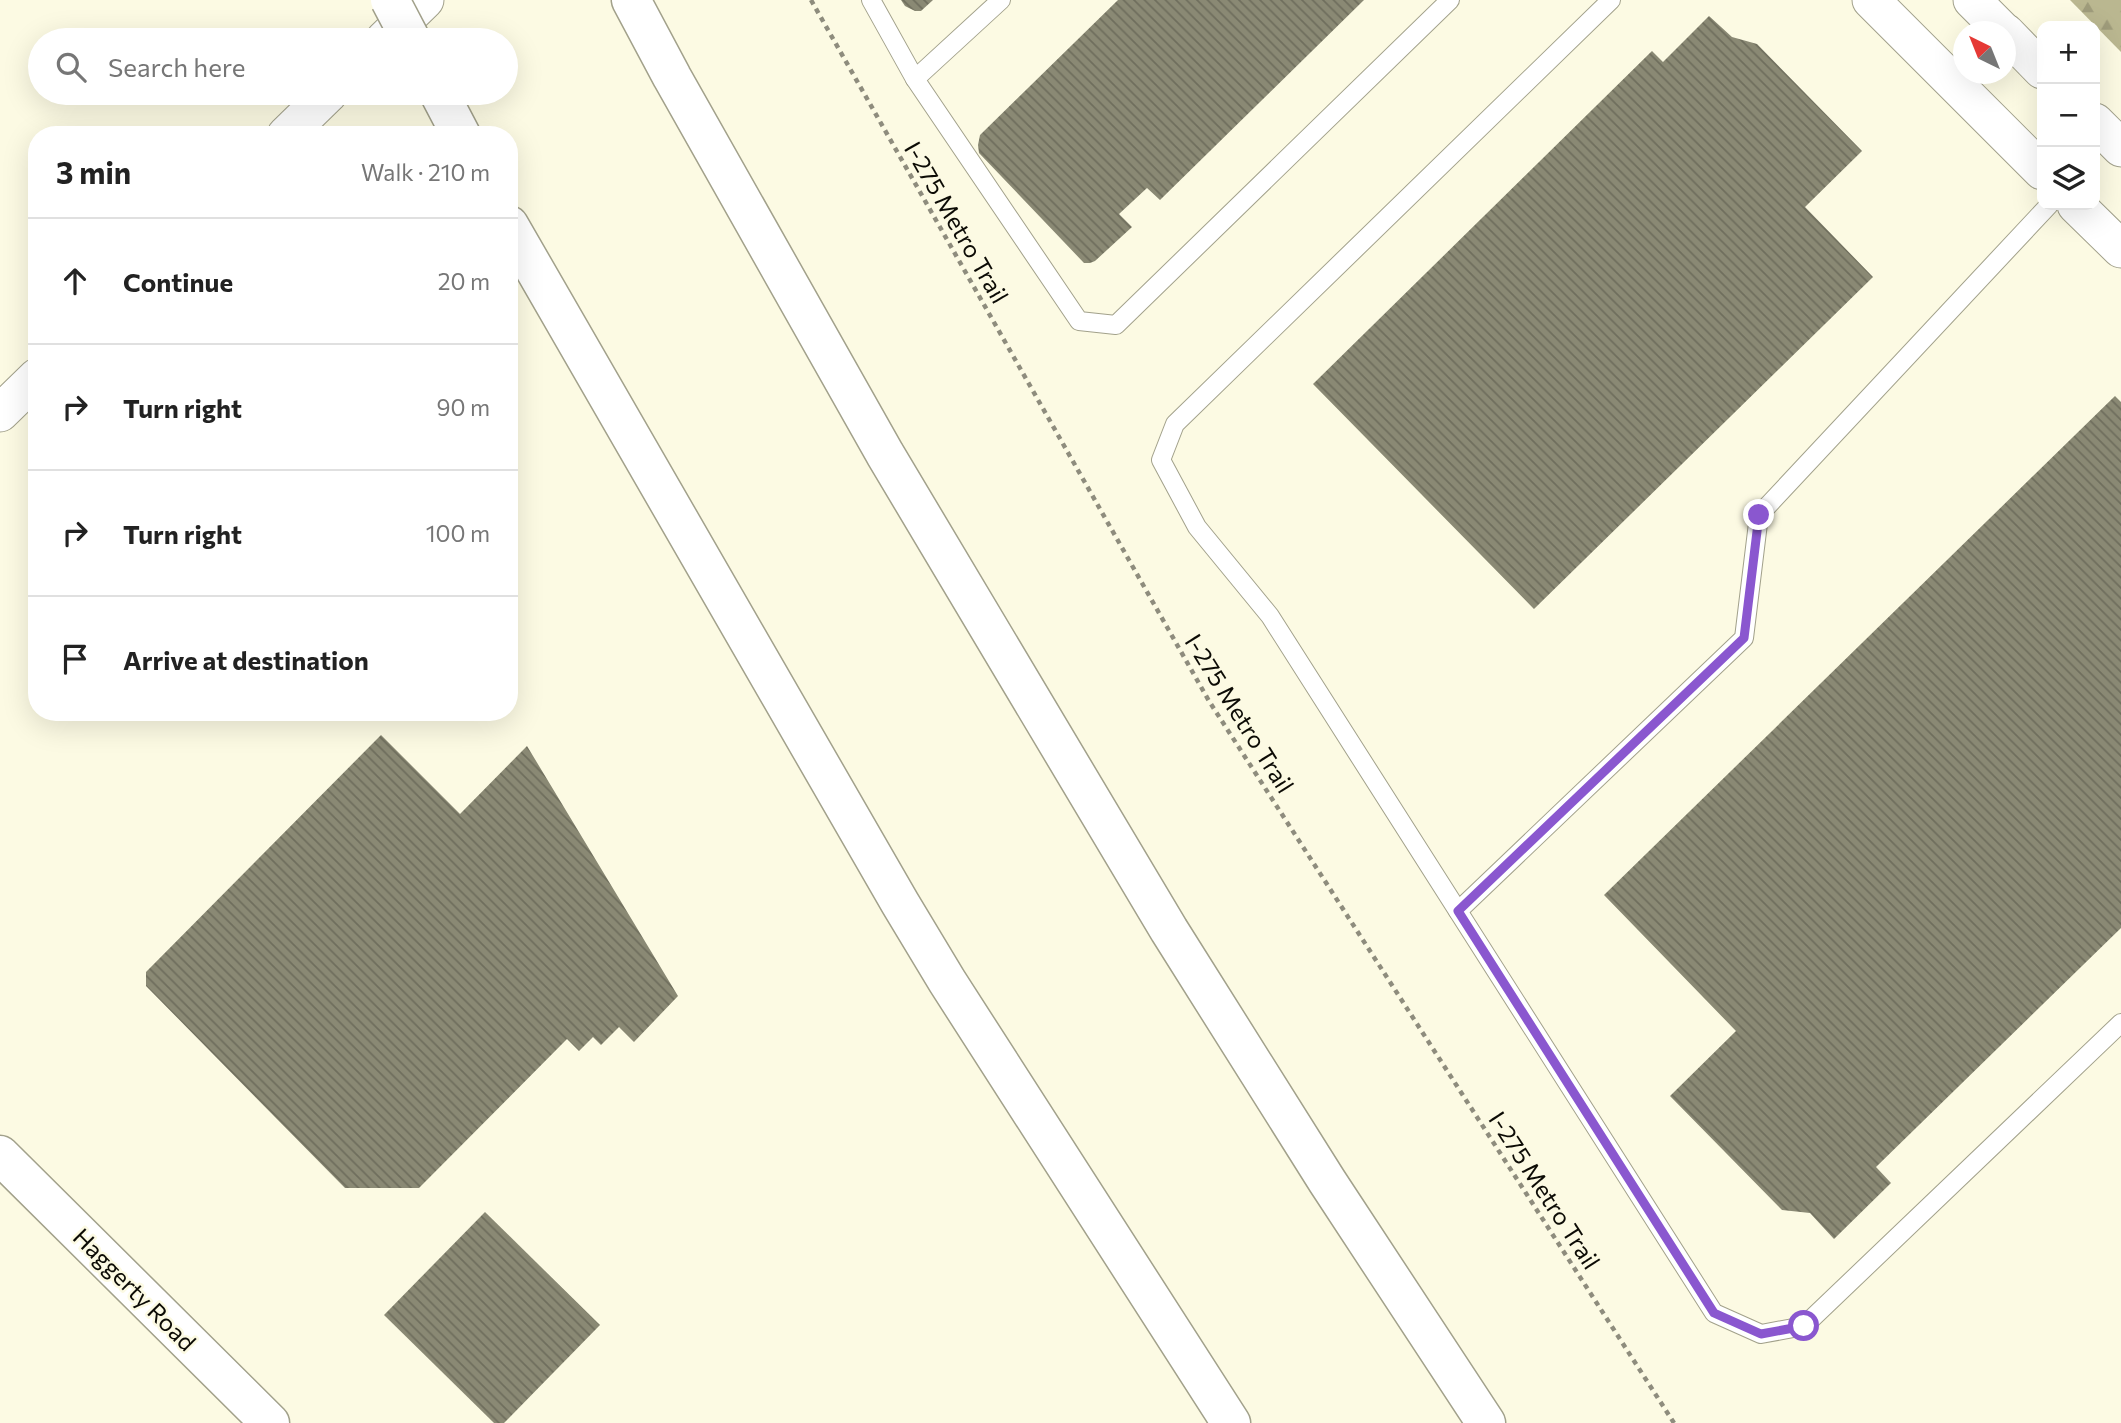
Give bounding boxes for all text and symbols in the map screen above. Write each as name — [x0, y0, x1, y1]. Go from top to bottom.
north arrow — [1953, 21, 2016, 84]
map controls — [2037, 21, 2100, 210]
button: + — [2037, 21, 2100, 84]
search box — [28, 28, 518, 105]
icon: search — [52, 48, 90, 86]
text: Search here — [108, 51, 246, 82]
button: − — [2037, 84, 2100, 147]
street label: I-275 Metro Trail — [899, 136, 1015, 308]
button: layers — [2037, 147, 2100, 210]
text: 3 min — [56, 153, 131, 190]
text: Walk · 210 m — [361, 158, 490, 186]
icon: ahead — [56, 262, 94, 300]
text: Continue — [123, 266, 233, 297]
text: 20 m — [438, 267, 490, 295]
icon: right — [56, 388, 94, 426]
text: Turn right — [123, 392, 242, 423]
text: 90 m — [437, 393, 490, 421]
route end — [1743, 499, 1774, 530]
icon: right — [56, 514, 94, 552]
text: Turn right — [123, 518, 242, 549]
text: 100 m — [426, 519, 490, 547]
street label: I-275 Metro Trail — [1179, 628, 1301, 798]
icon: arrive — [56, 640, 94, 678]
text: Arrive at destination — [123, 644, 369, 675]
street label: I-275 Metro Trail — [1483, 1106, 1607, 1274]
street label: Haggerty Road — [68, 1222, 202, 1356]
route start — [1788, 1310, 1819, 1341]

